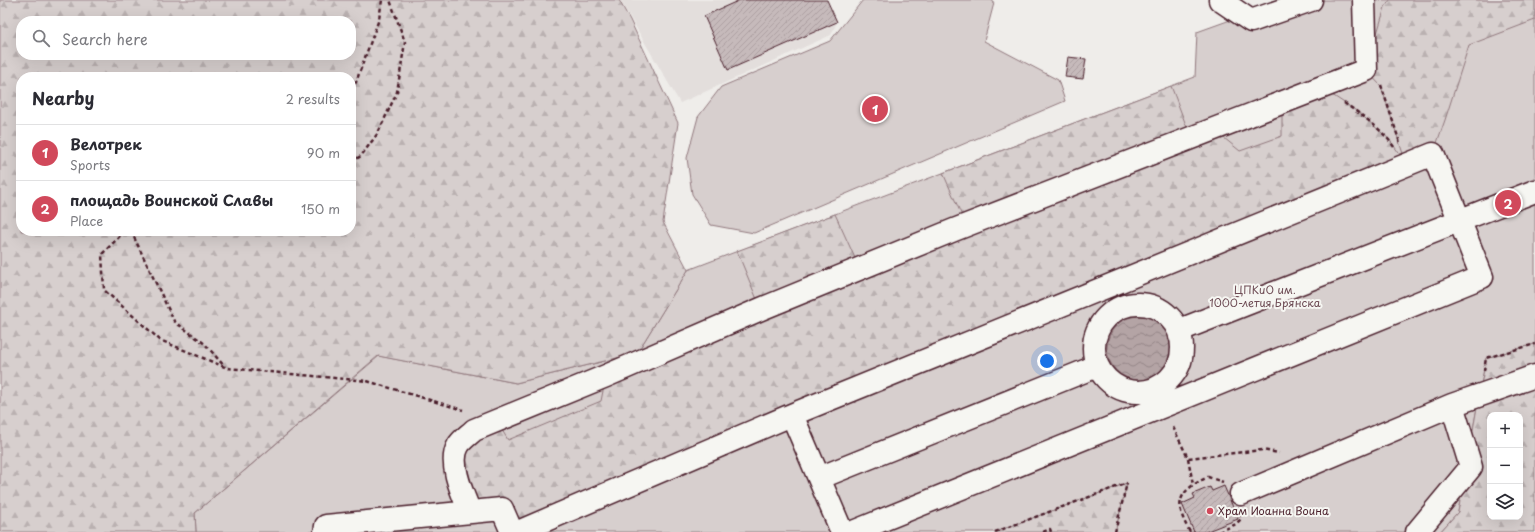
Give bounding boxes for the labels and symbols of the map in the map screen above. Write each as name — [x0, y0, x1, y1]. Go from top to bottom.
pin: 1 — [862, 94, 888, 124]
pin: 2 — [1495, 188, 1521, 218]
park label: ЦПКиО им. 1000-летия Брянска — [1209, 281, 1321, 311]
your location — [1037, 351, 1057, 371]
place label: Храм Иоанна Воина — [1218, 502, 1329, 519]
marker: Храм Иоанна Воина — [1205, 506, 1215, 516]

